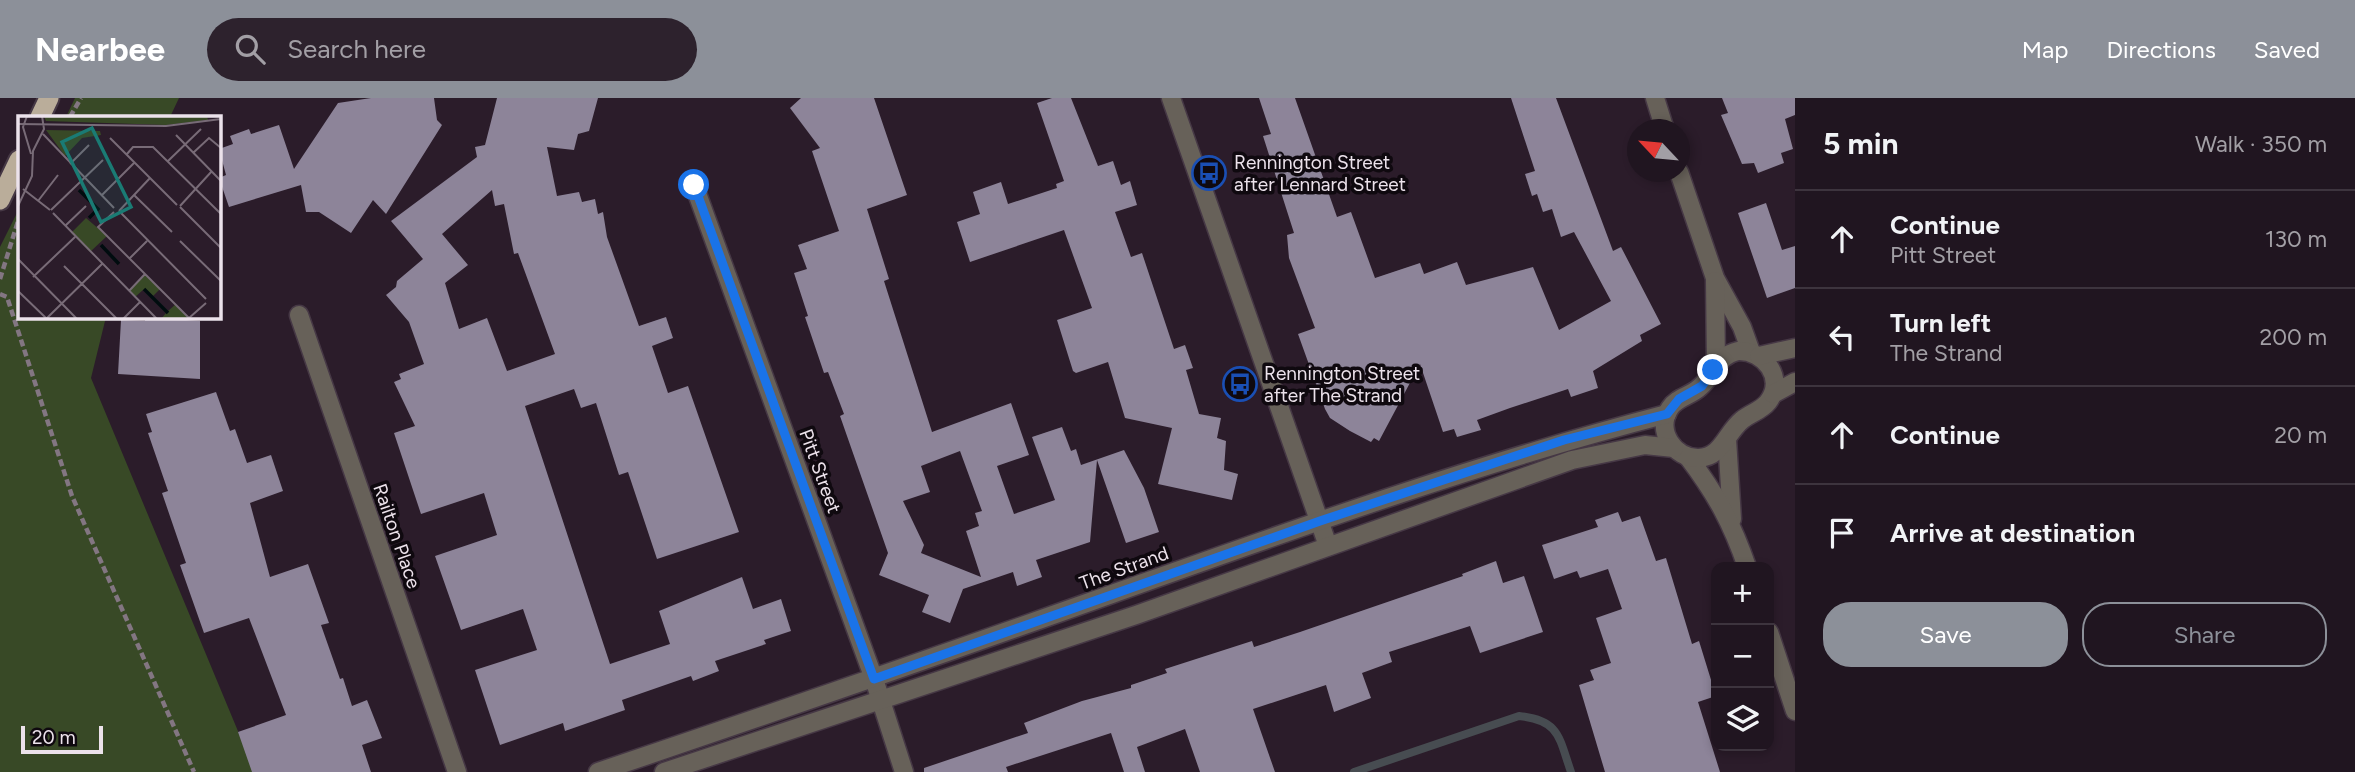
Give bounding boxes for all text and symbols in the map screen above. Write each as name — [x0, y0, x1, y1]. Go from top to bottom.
search box — [207, 18, 697, 81]
text: Nearbee — [35, 30, 165, 69]
icon: search — [231, 30, 269, 68]
text: Search here — [287, 33, 426, 65]
text: Map — [2022, 35, 2068, 64]
text: Directions — [2106, 35, 2216, 64]
text: Saved — [2254, 35, 2320, 64]
inset map — [18, 116, 220, 318]
north arrow — [1627, 119, 1690, 182]
text: 5 min — [1823, 125, 1899, 162]
text: Walk · 350 m — [2195, 130, 2327, 158]
place label: Rennington Street after Lennard Street — [1234, 151, 1406, 196]
bus stop icon: Rennington Street after Lennard Street — [1190, 154, 1228, 192]
route start — [678, 169, 709, 200]
text: Continue — [1890, 209, 2000, 241]
icon: ahead — [1823, 220, 1861, 258]
text: 130 m — [2265, 225, 2327, 253]
text: Pitt Street — [1890, 241, 1996, 269]
text: Turn left — [1890, 307, 1991, 339]
icon: left — [1823, 318, 1861, 356]
text: 200 m — [2259, 323, 2327, 351]
text: The Strand — [1890, 339, 2002, 367]
route end — [1697, 354, 1728, 385]
place label: Rennington Street after The Strand — [1264, 362, 1420, 407]
bus stop icon: Rennington Street after The Strand — [1221, 365, 1259, 403]
icon: ahead — [1823, 416, 1861, 454]
text: Continue — [1890, 419, 2000, 451]
text: 20 m — [2274, 421, 2327, 449]
street label: Pitt Street — [794, 426, 846, 516]
street label: Railton Place — [368, 481, 426, 591]
icon: arrive — [1823, 514, 1861, 552]
text: Arrive at destination — [1890, 517, 2135, 549]
street label: The Strand — [1076, 541, 1172, 595]
map controls — [1711, 562, 1774, 751]
button: + — [1711, 562, 1774, 625]
button: Save — [1823, 602, 2068, 667]
button: Share — [2082, 602, 2327, 667]
button: − — [1711, 625, 1774, 688]
button: layers — [1711, 688, 1774, 751]
scale bar — [21, 723, 103, 755]
text: 20 m — [32, 726, 76, 749]

